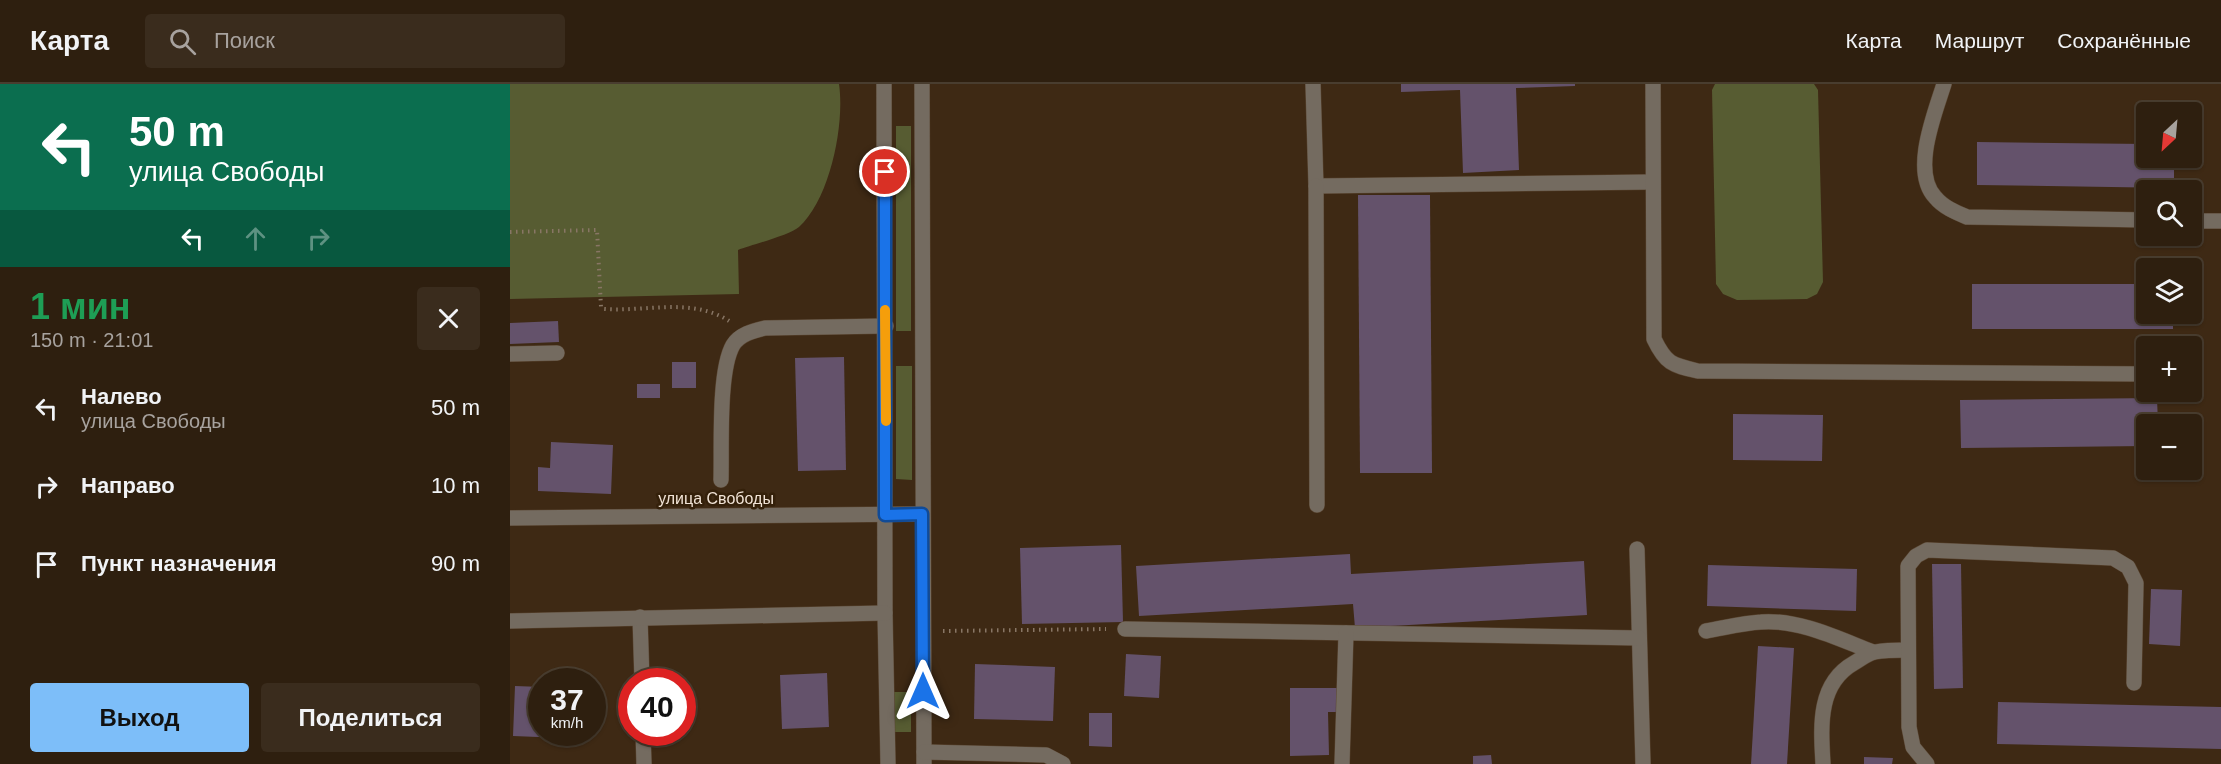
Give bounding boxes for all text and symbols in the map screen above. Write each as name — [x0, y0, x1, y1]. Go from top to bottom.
search box — [145, 14, 565, 68]
text: Карта — [30, 25, 109, 56]
icon: search — [166, 25, 199, 58]
text: Поиск — [214, 28, 275, 53]
text: Карта — [1846, 29, 1902, 52]
text: Маршрут — [1935, 29, 2024, 52]
text: Сохранённые — [2057, 29, 2191, 52]
north arrow — [2136, 102, 2202, 168]
map controls — [2136, 102, 2202, 480]
icon: left — [30, 108, 108, 186]
text: 50 m — [129, 108, 225, 155]
pin — [859, 146, 910, 197]
icon: arrive — [868, 155, 901, 188]
text: улица Свободы — [129, 157, 324, 187]
button: search — [2136, 180, 2202, 246]
icon: left — [176, 222, 209, 255]
icon: ahead — [239, 222, 272, 255]
icon: right — [302, 222, 335, 255]
button: layers — [2136, 258, 2202, 324]
text: 1 мин — [30, 286, 131, 327]
button: close — [417, 287, 480, 350]
text: 150 m · 21:01 — [30, 329, 153, 351]
button: + — [2136, 336, 2202, 402]
text: Налево — [81, 384, 162, 409]
icon: left — [30, 392, 63, 425]
text: 50 m — [431, 395, 480, 420]
text: улица Свободы — [81, 410, 226, 432]
button: − — [2136, 414, 2202, 480]
icon: right — [30, 470, 63, 503]
text: Направо — [81, 473, 175, 498]
text: 10 m — [431, 473, 480, 498]
street label: улица Свободы — [658, 490, 774, 507]
icon: arrive — [30, 548, 63, 581]
text: Пункт назначения — [81, 551, 277, 576]
text: 90 m — [431, 551, 480, 576]
position arrow — [891, 659, 955, 723]
speed limit sign: 40 — [618, 668, 696, 746]
button: Выход — [30, 683, 249, 752]
button: Поделиться — [261, 683, 480, 752]
text: 37 — [550, 683, 584, 716]
text: km/h — [551, 714, 583, 731]

